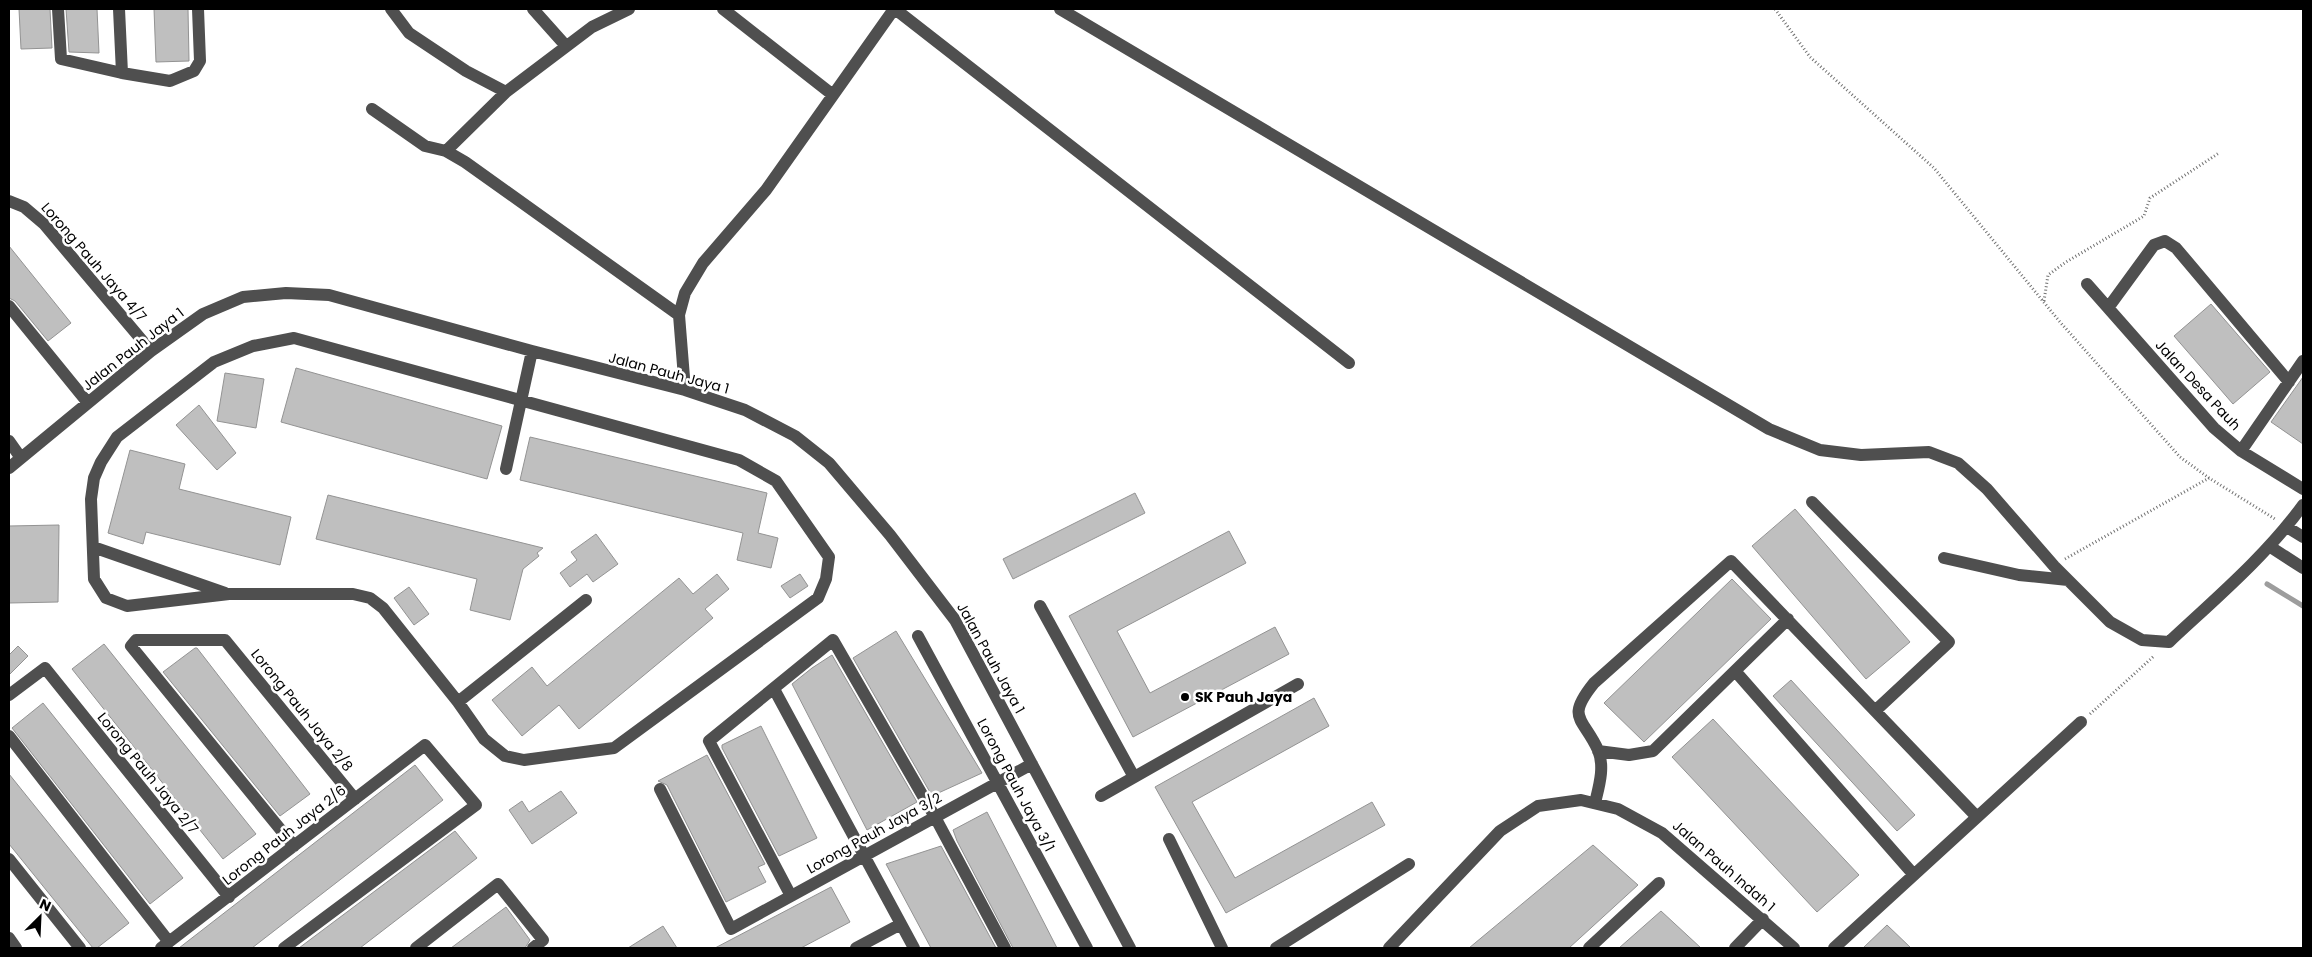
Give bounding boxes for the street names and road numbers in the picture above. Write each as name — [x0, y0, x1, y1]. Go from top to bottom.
street label: Lorong Pauh Jaya 4/7 — [37, 198, 152, 326]
street label: Jalan Pauh Jaya 1 — [78, 303, 188, 395]
street label: Jalan Desa Pauh — [2151, 335, 2245, 435]
street label: Jalan Pauh Jaya 1 — [606, 347, 732, 399]
street label: Jalan Pauh Jaya 1 — [952, 599, 1030, 717]
street label: Lorong Pauh Jaya 2/8 — [246, 645, 358, 776]
street label: Lorong Pauh Jaya 2/7 — [93, 708, 203, 838]
street label: Lorong Pauh Jaya 3/1 — [972, 715, 1060, 855]
street label: Lorong Pauh Jaya 2/6 — [218, 780, 350, 890]
street label: Lorong Pauh Jaya 3/2 — [803, 788, 945, 878]
street label: Jalan Pauh Indah 1 — [1668, 816, 1780, 916]

